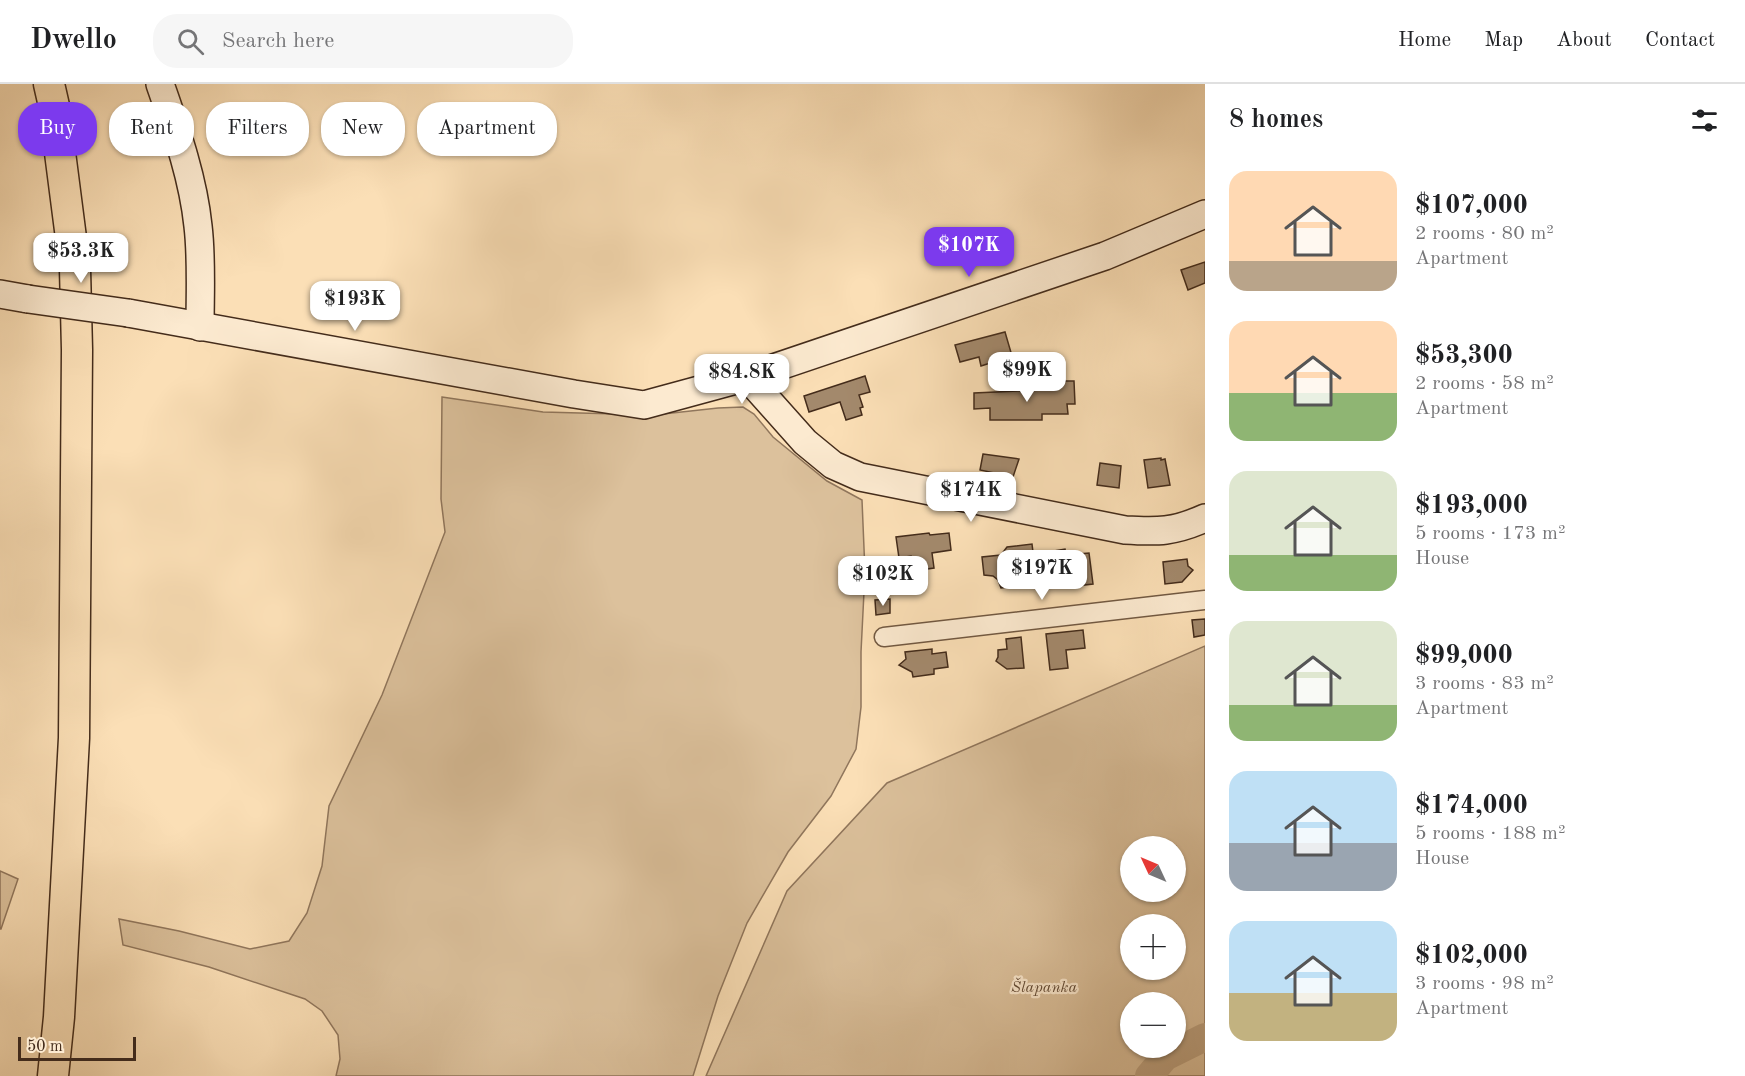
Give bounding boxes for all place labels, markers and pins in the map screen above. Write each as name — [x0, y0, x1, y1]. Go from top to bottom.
pin: $107K — [927, 227, 1011, 278]
pin: $53.3K — [32, 233, 130, 284]
pin: $193K — [313, 281, 397, 332]
pin: $99K — [991, 352, 1063, 403]
pin: $84.8K — [693, 354, 791, 405]
pin: $174K — [929, 472, 1013, 523]
pin: $197K — [1000, 550, 1084, 601]
pin: $102K — [841, 556, 925, 607]

